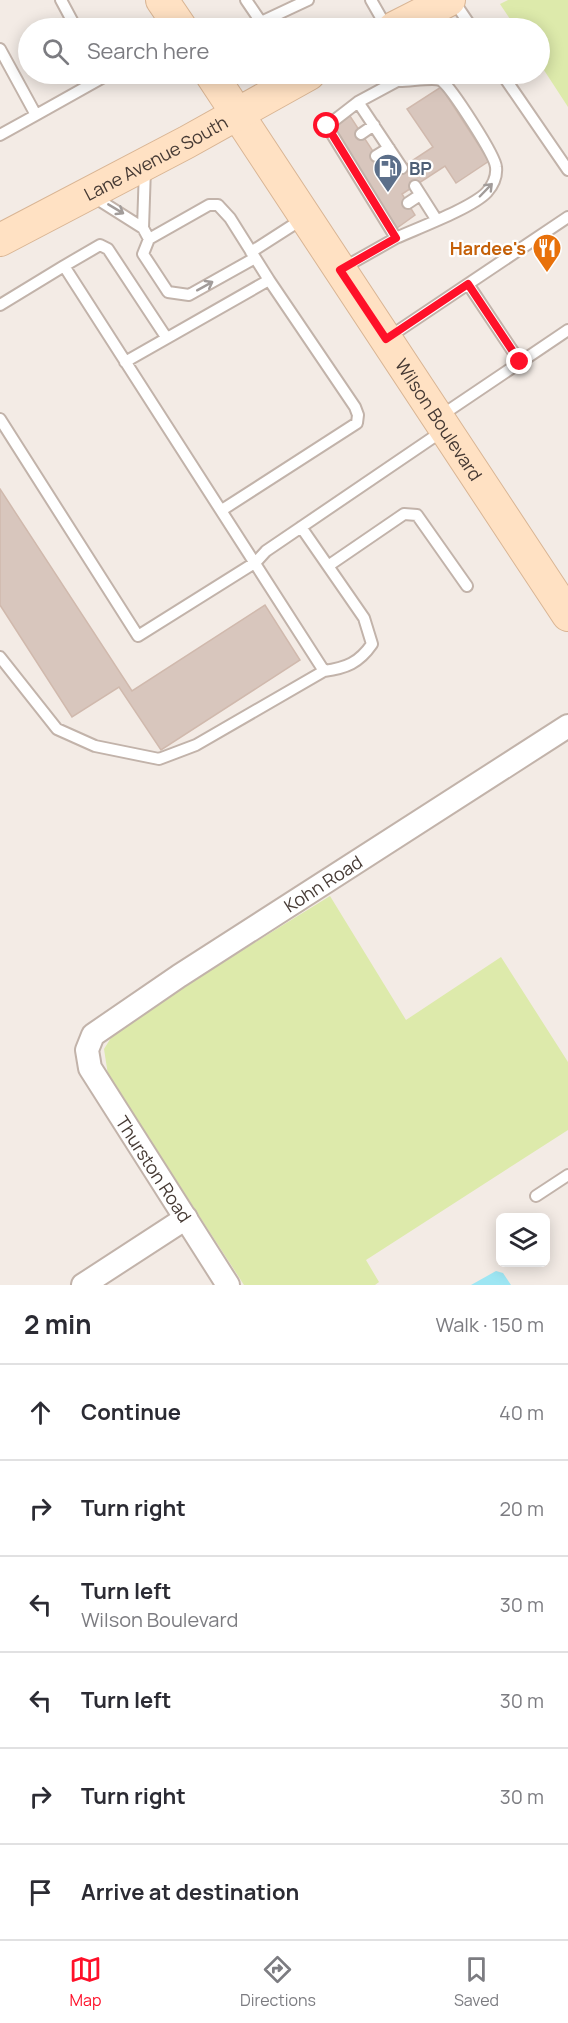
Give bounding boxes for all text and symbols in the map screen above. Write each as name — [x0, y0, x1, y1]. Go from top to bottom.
search box — [18, 18, 550, 84]
icon: search — [39, 35, 72, 68]
text: Search here — [87, 36, 209, 66]
street label: Lane Avenue South — [80, 110, 232, 206]
route start — [313, 112, 339, 138]
fuel station icon: BP — [372, 152, 404, 194]
place label: BP — [409, 156, 432, 180]
one-way arrow — [478, 183, 493, 198]
one-way arrow — [107, 204, 124, 216]
restaurant icon: Hardee's — [531, 232, 563, 274]
place label: Hardee's — [450, 236, 526, 260]
one-way arrow — [195, 280, 213, 291]
route end — [506, 348, 532, 374]
street label: Wilson Boulevard — [390, 354, 488, 485]
street label: Kohn Road — [279, 850, 367, 917]
street label: Thurston Road — [111, 1111, 197, 1227]
map controls — [496, 1213, 550, 1267]
button: layers — [496, 1213, 550, 1267]
text: 2 min — [24, 1306, 92, 1342]
text: Walk · 150 m — [435, 1311, 544, 1338]
icon: ahead — [24, 1396, 57, 1429]
text: Continue — [81, 1397, 181, 1427]
text: 40 m — [499, 1399, 544, 1426]
icon: right — [24, 1492, 57, 1525]
text: Turn right — [81, 1493, 186, 1523]
text: 20 m — [499, 1495, 544, 1522]
text: Turn left — [81, 1576, 171, 1606]
icon: left — [24, 1588, 57, 1621]
text: 30 m — [500, 1591, 544, 1618]
text: Wilson Boulevard — [81, 1606, 238, 1633]
icon: left — [24, 1684, 57, 1717]
text: Turn left — [81, 1685, 171, 1715]
text: 30 m — [500, 1687, 544, 1714]
icon: right — [24, 1780, 57, 1813]
text: Turn right — [81, 1781, 186, 1811]
text: 30 m — [500, 1783, 544, 1810]
icon: arrive — [24, 1876, 57, 1909]
text: Arrive at destination — [81, 1877, 299, 1907]
tab: Map — [69, 1953, 102, 2011]
tab: Directions — [240, 1953, 316, 2011]
tab: Saved — [454, 1953, 499, 2011]

